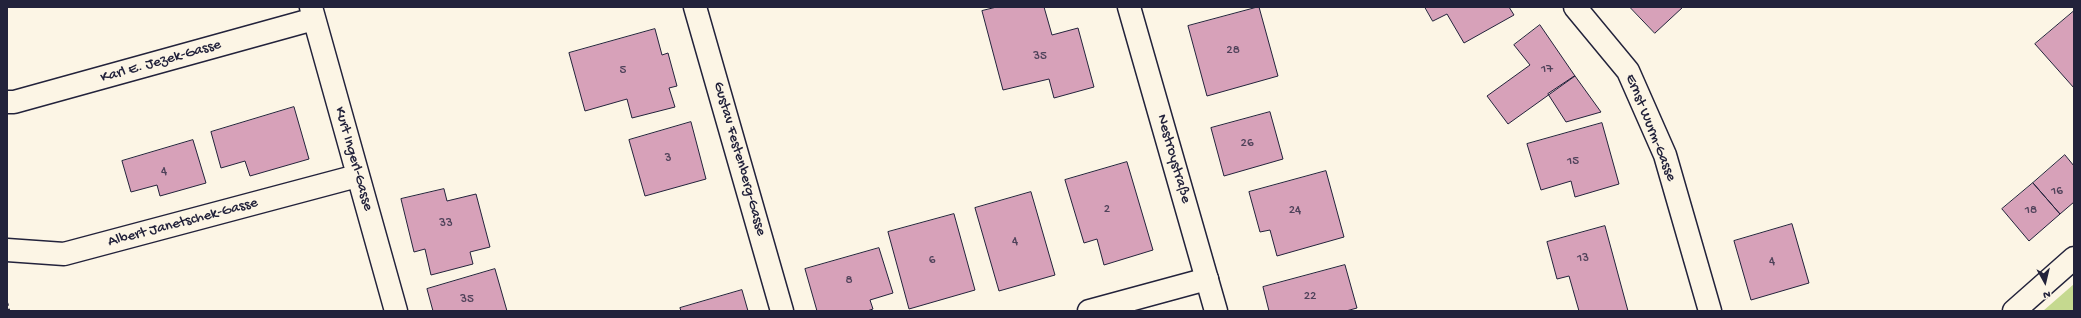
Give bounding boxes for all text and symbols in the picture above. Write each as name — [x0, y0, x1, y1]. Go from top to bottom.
street label: Karl E. Jezek-Gasse — [99, 36, 223, 88]
house number: 28 — [1226, 43, 1240, 59]
house number: 35 — [1033, 49, 1047, 65]
house number: 17 — [1541, 62, 1553, 78]
house number: 5 — [620, 63, 626, 79]
street label: Ernst Wurm-Gasse — [1620, 72, 1680, 184]
street label: Gustav Festenberg-Gasse — [708, 80, 770, 238]
street label: Kurt Ingerl-Gasse — [330, 105, 376, 213]
street label: Nestroystraße — [1152, 112, 1194, 206]
house number: 26 — [1241, 136, 1253, 152]
house number: 3 — [665, 151, 671, 167]
house number: 15 — [1567, 154, 1579, 170]
house number: 4 — [161, 164, 167, 180]
house number: 16 — [2051, 184, 2063, 200]
street label: Albert Janetschek-Gasse — [106, 194, 260, 252]
house number: 2 — [1104, 202, 1110, 218]
house number: 24 — [1289, 203, 1301, 219]
house number: 18 — [2025, 203, 2037, 219]
house number: 33 — [439, 216, 453, 232]
house number: 4 — [1012, 234, 1018, 250]
house number: 13 — [1577, 251, 1589, 267]
house number: 6 — [929, 253, 935, 269]
house number: 4 — [1769, 254, 1775, 270]
north arrow — [2025, 262, 2065, 302]
house number: 8 — [845, 273, 853, 289]
text: N — [2042, 287, 2051, 300]
house number: 22 — [1304, 289, 1316, 305]
house number: 35 — [460, 292, 474, 308]

